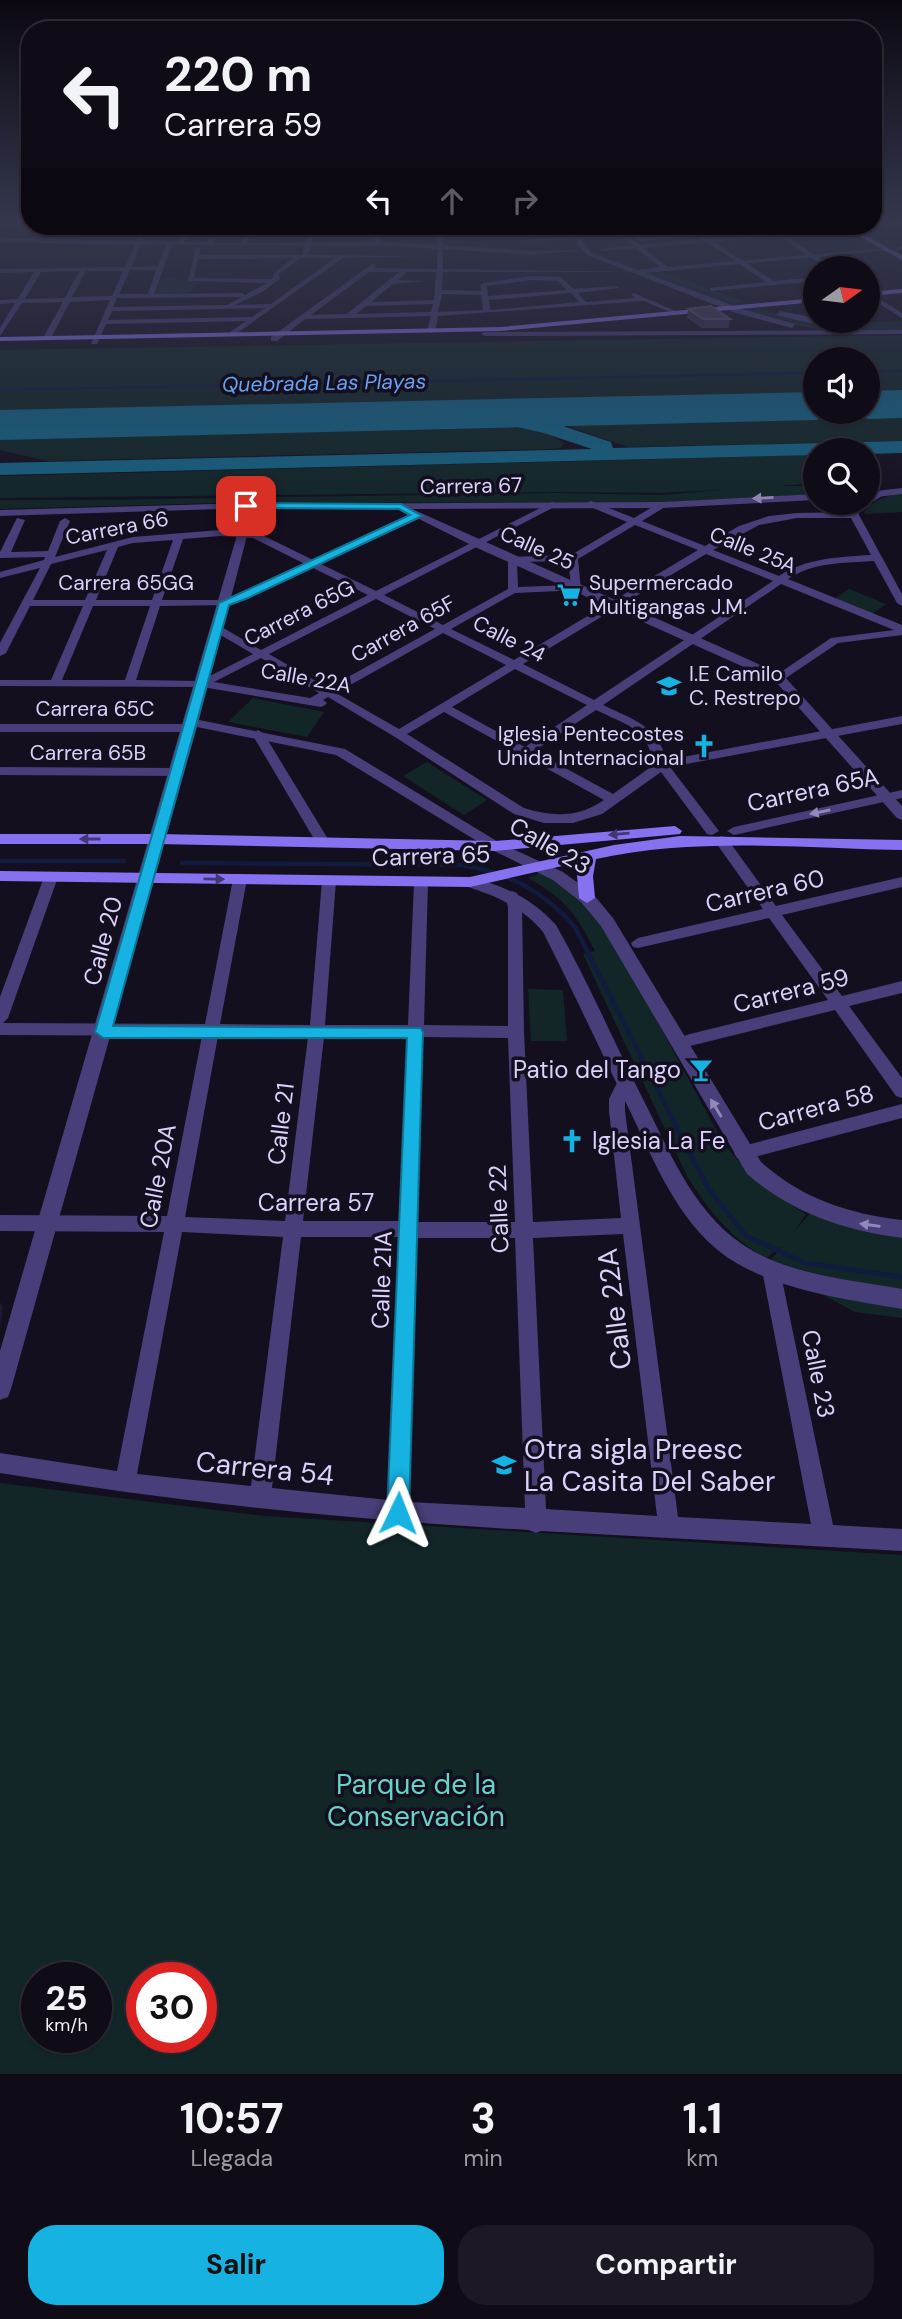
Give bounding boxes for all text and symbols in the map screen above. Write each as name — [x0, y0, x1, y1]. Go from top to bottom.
text: 220 m — [164, 42, 312, 106]
icon: left — [49, 49, 140, 140]
text: Carrera 59 — [164, 104, 322, 146]
icon: left — [360, 182, 398, 220]
icon: ahead — [433, 182, 471, 220]
icon: right — [506, 182, 544, 220]
north arrow — [803, 256, 880, 332]
map controls — [803, 256, 880, 515]
button: sound — [803, 347, 880, 424]
water label: Quebrada Las Playas — [222, 367, 426, 399]
button: search — [803, 438, 880, 515]
street label: Carrera 67 — [420, 471, 522, 501]
pin — [216, 476, 276, 536]
icon: arrive — [227, 487, 265, 525]
one-way arrow — [752, 493, 774, 504]
street label: Carrera 66 — [63, 504, 171, 552]
street label: Calle 25 — [496, 519, 578, 577]
street label: Calle 25A — [705, 520, 801, 580]
street label: Carrera 65GG — [58, 569, 194, 597]
place label: Supermercado Multigangas J.M. — [589, 569, 747, 621]
street label: Carrera 65G — [239, 573, 359, 653]
supermarket icon: Supermercado Multigangas J.M. — [555, 581, 583, 609]
street label: Carrera 65F — [346, 589, 460, 669]
street label: Calle 24 — [468, 609, 550, 669]
street label: Calle 22A — [259, 656, 354, 700]
place label: I.E Camilo C. Restrepo — [689, 660, 801, 712]
school or university icon: I.E Camilo C. Restrepo — [655, 672, 683, 700]
street label: Carrera 65C — [36, 695, 154, 723]
place label: Iglesia Pentecostes Unida Internacional — [497, 720, 684, 772]
church icon: Iglesia Pentecostes Unida Internacional — [690, 732, 718, 760]
street label: Carrera 65B — [30, 739, 146, 767]
street label: Carrera 65A — [744, 760, 882, 819]
one-way arrow — [809, 807, 831, 818]
street label: Calle 23 — [504, 810, 597, 881]
one-way arrow — [608, 828, 630, 839]
one-way arrow — [79, 833, 101, 845]
street label: Carrera 65 — [371, 838, 491, 873]
street label: Carrera 60 — [702, 862, 827, 919]
one-way arrow — [203, 873, 225, 884]
street label: Calle 20 — [76, 893, 129, 989]
street label: Carrera 59 — [730, 961, 852, 1020]
place label: Patio del Tango — [513, 1054, 681, 1085]
bar icon: Patio del Tango — [687, 1056, 715, 1084]
street label: Carrera 58 — [754, 1077, 877, 1138]
street label: Calle 21 — [260, 1081, 301, 1167]
one-way arrow — [710, 1099, 723, 1118]
street label: Calle 20A — [132, 1121, 183, 1231]
place label: Iglesia La Fe — [592, 1125, 725, 1156]
church icon: Iglesia La Fe — [558, 1127, 586, 1155]
street label: Calle 22 — [481, 1164, 516, 1254]
street label: Carrera 57 — [258, 1187, 374, 1218]
one-way arrow — [859, 1219, 881, 1230]
street label: Calle 21A — [364, 1230, 399, 1330]
street label: Calle 22A — [589, 1246, 640, 1372]
street label: Calle 23 — [795, 1327, 842, 1421]
place label: Otra sigla Preesc La Casita Del Saber — [524, 1431, 775, 1500]
street label: Carrera 54 — [194, 1443, 336, 1494]
school or university icon: Otra sigla Preesc La Casita Del Saber — [490, 1451, 518, 1479]
position arrow — [361, 1476, 435, 1550]
park label: Parque de la Conservación — [327, 1766, 505, 1835]
speed limit sign: 30 — [126, 1962, 217, 2053]
text: 25 — [46, 1975, 87, 2021]
text: km/h — [45, 2013, 88, 2037]
text: 10:57 — [180, 2091, 284, 2146]
text: 3 — [470, 2091, 496, 2146]
text: 1.1 — [682, 2091, 722, 2146]
text: Llegada — [190, 2143, 273, 2173]
text: min — [463, 2143, 503, 2173]
text: km — [686, 2143, 718, 2173]
button: Salir — [28, 2225, 444, 2305]
button: Compartir — [458, 2225, 874, 2305]

